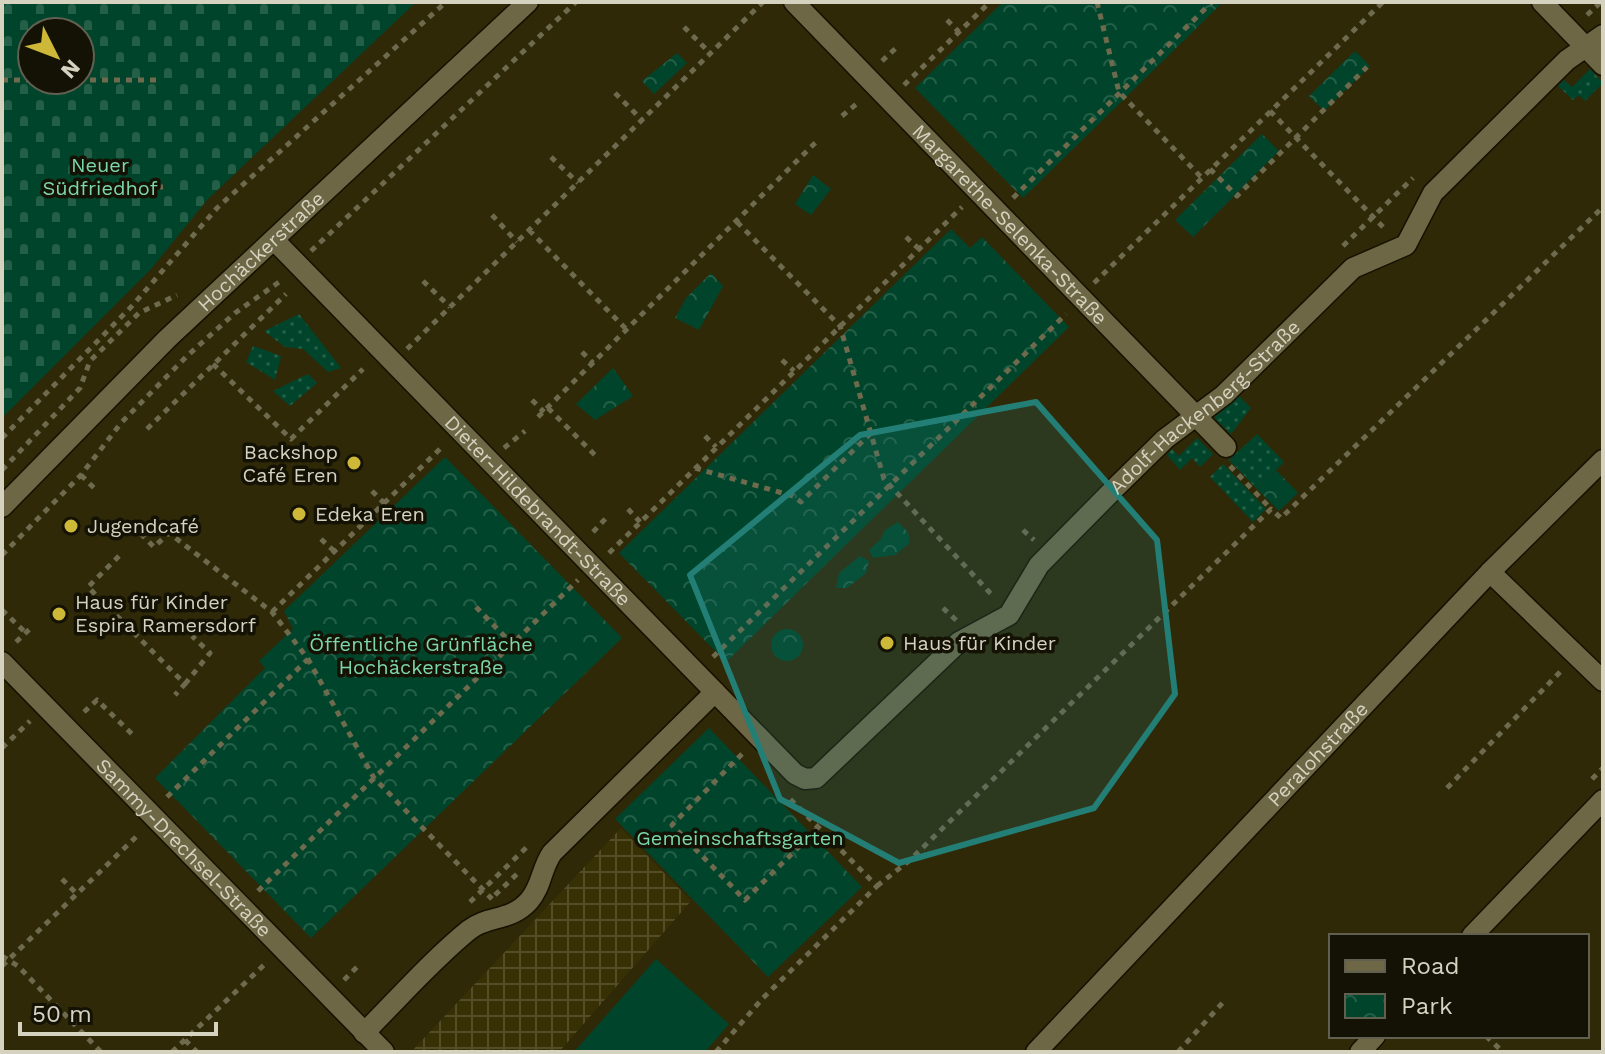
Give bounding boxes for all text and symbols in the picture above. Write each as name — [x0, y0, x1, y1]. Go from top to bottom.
north arrow — [16, 16, 96, 96]
text: N — [56, 55, 85, 83]
street label: Margarethe-Selenka-Straße — [907, 119, 1112, 330]
park label: Neuer Südfriedhof — [42, 153, 158, 200]
street label: Hochäckerstraße — [192, 186, 329, 316]
street label: Adolf-Hackenberg-Straße — [1104, 315, 1305, 499]
street label: Dieter-Hildebrandt-Straße — [440, 410, 636, 611]
place label: Backshop Café Eren — [243, 440, 338, 487]
marker: Backshop Café Eren — [345, 454, 363, 472]
place label: Edeka Eren — [315, 502, 425, 526]
marker: Edeka Eren — [290, 505, 308, 523]
place label: Jugendcafé — [87, 514, 199, 538]
marker: Jugendcafé — [62, 517, 80, 535]
place label: Haus für Kinder Espira Ramersdorf — [75, 590, 256, 637]
marker: Haus für Kinder Espira Ramersdorf — [50, 605, 68, 623]
place label: Haus für Kinder — [903, 631, 1056, 655]
park label: Öffentliche Grünfläche Hochäckerstraße — [309, 632, 533, 679]
marker: Haus für Kinder — [878, 634, 896, 652]
street label: Peralohstraße — [1263, 697, 1373, 812]
street label: Sammy-Drechsel-Straße — [91, 753, 277, 942]
park label: Gemeinschaftsgarten — [636, 826, 844, 850]
legend — [1329, 934, 1589, 1038]
text: Road — [1401, 952, 1460, 980]
scale bar — [20, 986, 216, 1036]
text: Park — [1401, 992, 1453, 1020]
text: 50 m — [32, 1000, 92, 1028]

